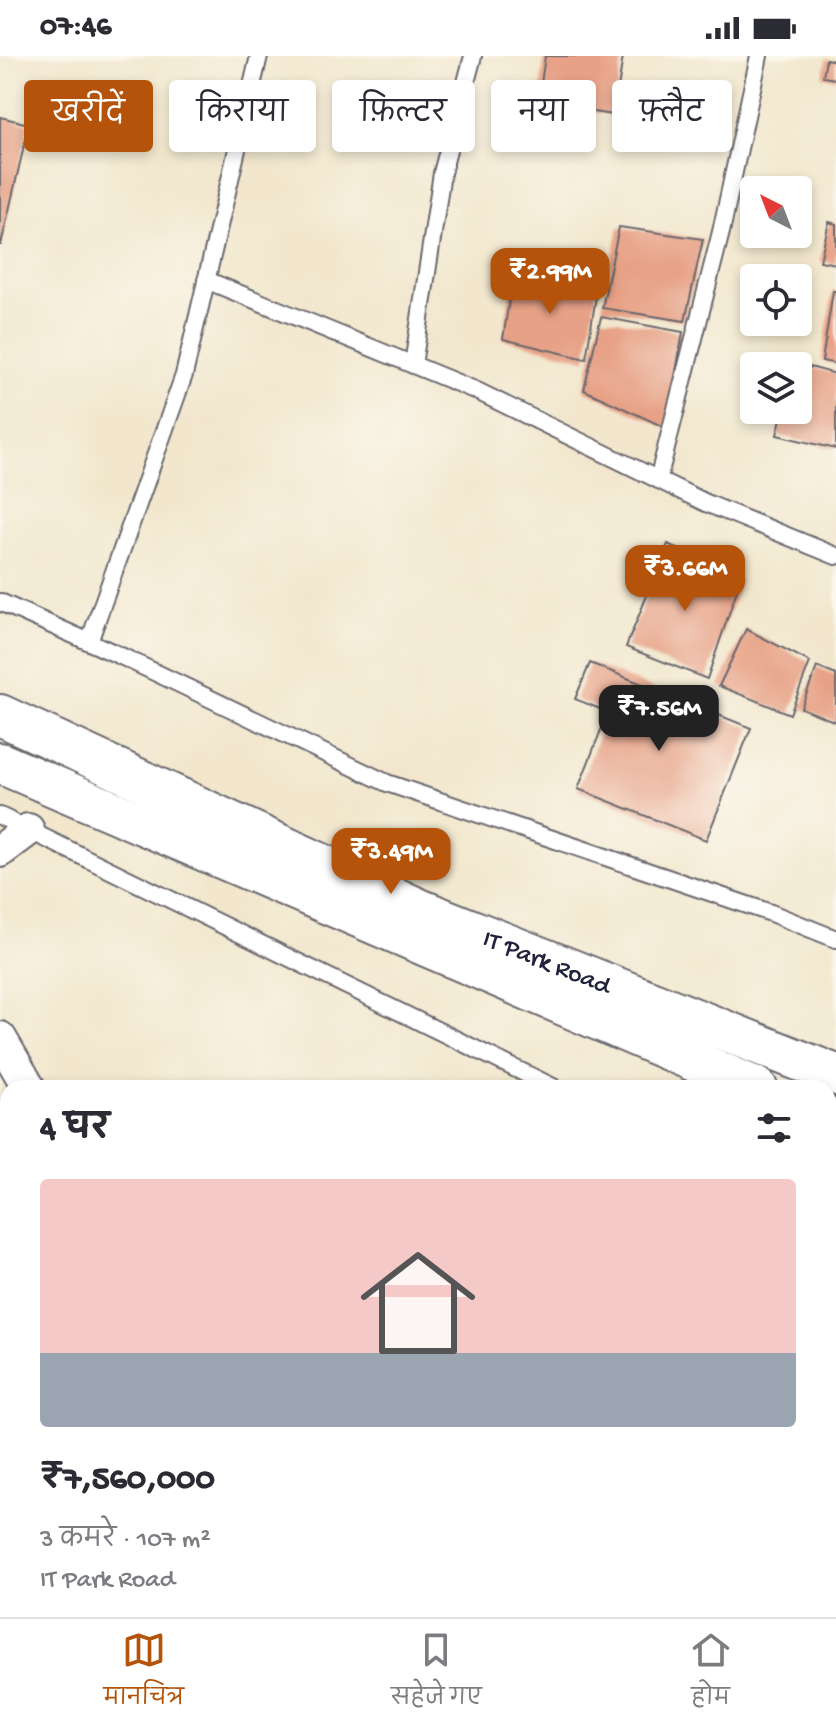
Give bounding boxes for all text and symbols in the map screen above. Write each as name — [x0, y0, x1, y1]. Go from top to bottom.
text: 07:46 — [40, 11, 111, 46]
chip: खरीदें — [24, 80, 153, 152]
chip: किराया — [169, 80, 316, 152]
chip: फ़िल्टर — [332, 80, 475, 152]
chip: नया — [491, 80, 596, 152]
chip: फ़्लैट — [612, 80, 732, 152]
north arrow — [740, 176, 812, 248]
map controls — [740, 176, 812, 424]
pin: ₹2.99M — [485, 248, 615, 316]
text: ₹2.99M — [509, 258, 591, 289]
button: locate — [740, 264, 812, 336]
button: layers — [740, 352, 812, 424]
pin: ₹3.66M — [620, 545, 750, 613]
text: ₹3.66M — [643, 555, 727, 586]
pin: ₹7.56M — [594, 685, 724, 753]
text: ₹7.56M — [617, 695, 701, 726]
pin: ₹3.49M — [326, 828, 456, 896]
text: ₹3.49M — [350, 838, 432, 869]
street label: IT Park Road — [477, 925, 616, 1004]
icon: filters — [752, 1106, 796, 1150]
text: 4 घर — [40, 1111, 109, 1151]
icon: home — [346, 1231, 490, 1375]
text: ₹7,560,000 — [40, 1461, 215, 1501]
text: 3 कमरे · 107 m² — [40, 1526, 211, 1557]
text: IT Park Road — [40, 1566, 175, 1597]
tab: मानचित्र — [103, 1628, 184, 1721]
tab: सहेजे गए — [391, 1628, 482, 1721]
tab: होम — [689, 1628, 733, 1721]

